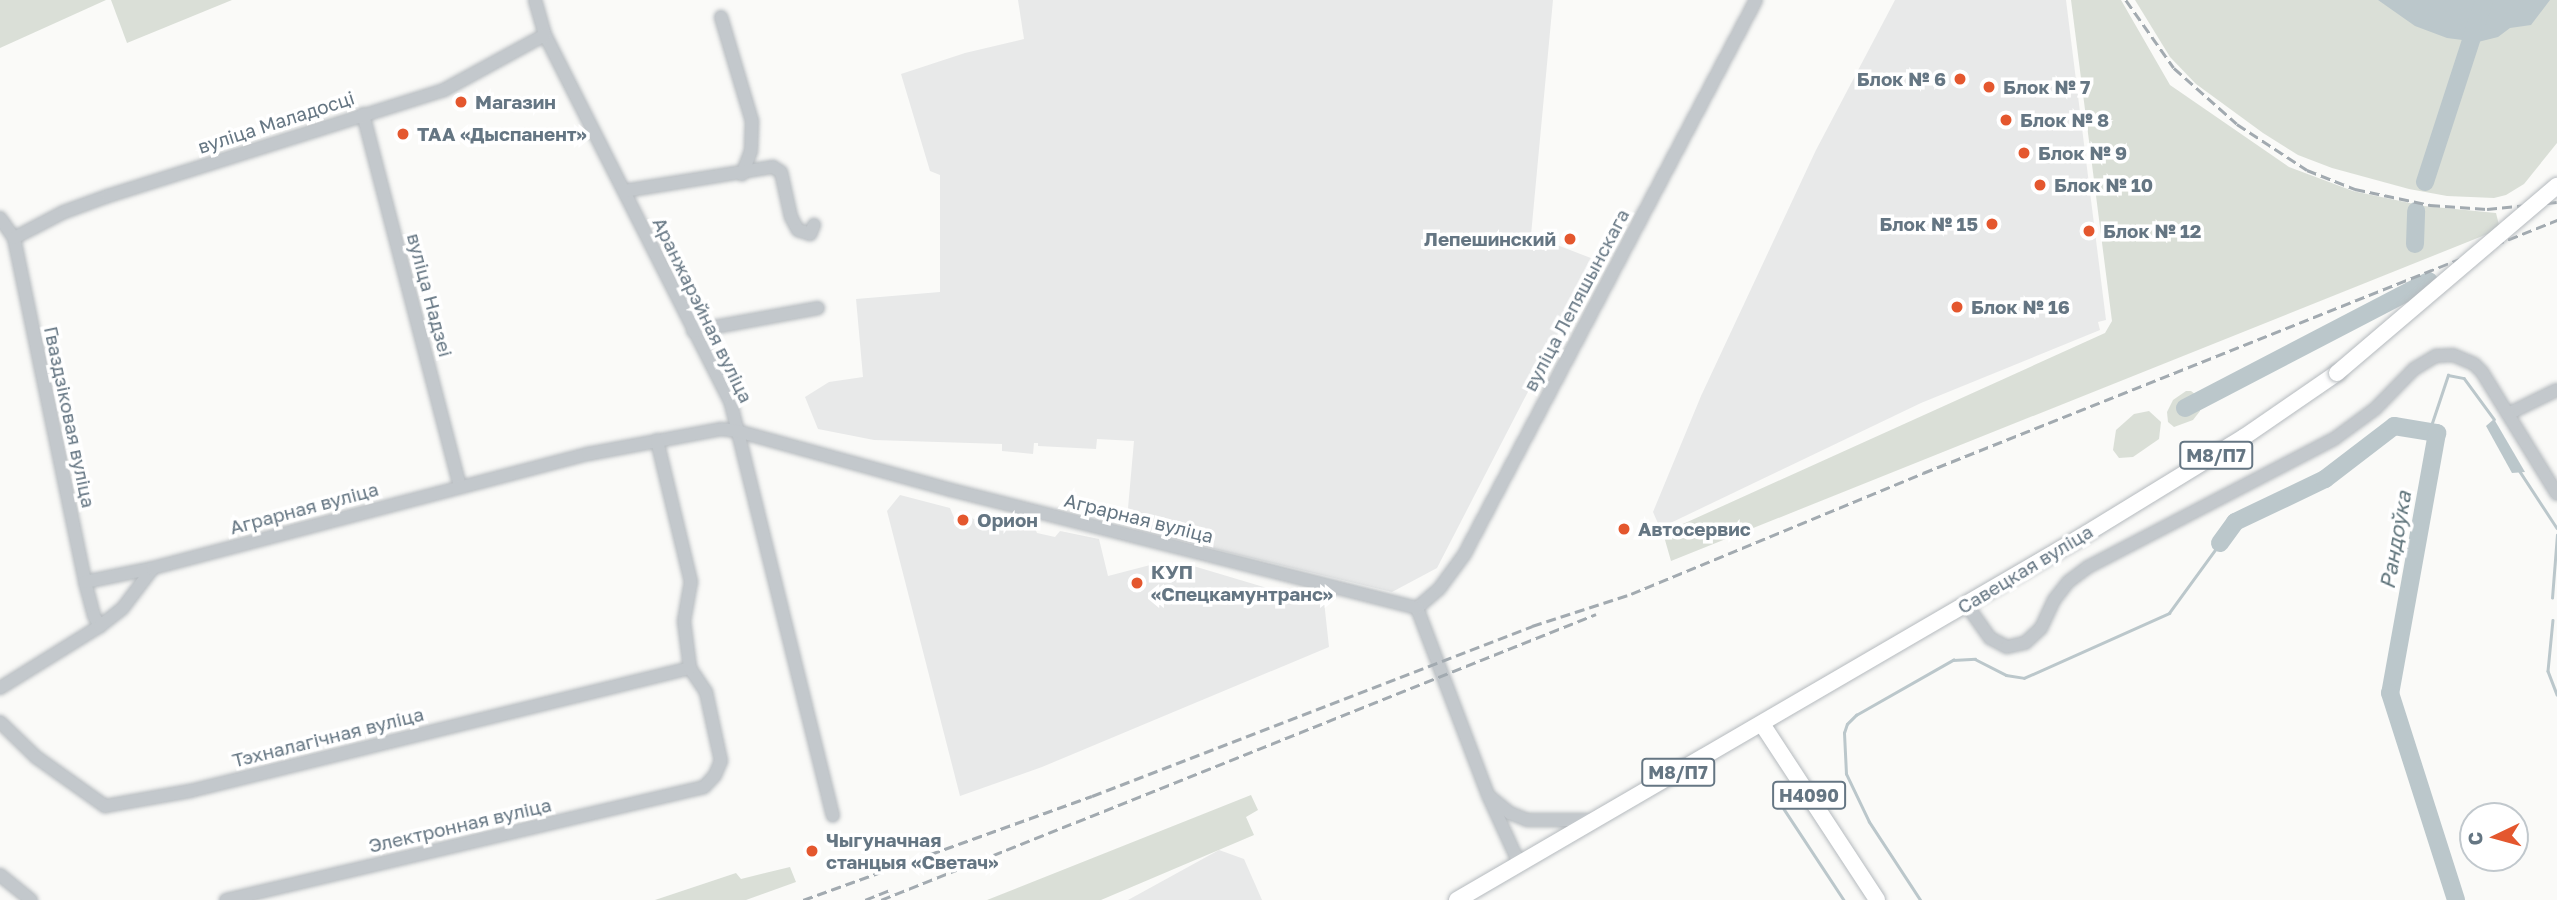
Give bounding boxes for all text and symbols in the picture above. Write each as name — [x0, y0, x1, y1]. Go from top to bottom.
place label: Блок № 6 — [1857, 68, 1946, 90]
marker: Блок № 6 — [1952, 71, 1968, 87]
place label: Блок № 7 — [2003, 76, 2090, 98]
marker: Блок № 7 — [1981, 79, 1997, 95]
street label: вуліца Маладосці — [195, 86, 357, 158]
place label: Магазин — [475, 91, 556, 113]
marker: Магазин — [453, 94, 469, 110]
place label: Блок № 8 — [2020, 109, 2109, 131]
marker: Блок № 8 — [1998, 112, 2014, 128]
place label: ТАА «Дыспанент» — [417, 123, 587, 145]
marker: ТАА «Дыспанент» — [395, 126, 411, 142]
place label: Блок № 9 — [2038, 142, 2127, 164]
marker: Блок № 9 — [2016, 145, 2032, 161]
place label: Блок № 10 — [2054, 174, 2153, 196]
marker: Блок № 10 — [2032, 177, 2048, 193]
street label: вуліца Лепяшынскага — [1518, 205, 1634, 395]
place label: Блок № 15 — [1880, 213, 1978, 235]
street label: Аранжарэйная вуліца — [648, 214, 758, 406]
marker: Блок № 15 — [1984, 216, 2000, 232]
place label: Блок № 12 — [2103, 220, 2201, 242]
marker: Блок № 12 — [2081, 223, 2097, 239]
place label: Лепешинский — [1424, 228, 1556, 250]
street label: вуліца Надзеі — [403, 231, 457, 359]
marker: Лепешинский — [1562, 231, 1578, 247]
place label: Блок № 16 — [1971, 296, 2070, 318]
marker: Блок № 16 — [1949, 299, 1965, 315]
street label: Гваздзіковая вуліца — [40, 324, 100, 510]
road number: М8/П7 — [2179, 440, 2253, 470]
street label: Аграрная вуліца — [227, 477, 381, 539]
street label: Аграрная вуліца — [1062, 488, 1216, 548]
water label: Рандоўка — [2374, 489, 2416, 591]
place label: Орион — [977, 509, 1038, 531]
marker: Орион — [955, 512, 971, 528]
place label: Автосервис — [1638, 518, 1751, 540]
street label: Савецкая вуліца — [1953, 520, 2097, 618]
marker: Автосервис — [1616, 521, 1632, 537]
place label: КУП «Спецкамунтранс» — [1151, 561, 1333, 605]
marker: КУП «Спецкамунтранс» — [1129, 575, 1145, 591]
street label: Тэхналагічная вуліца — [230, 702, 426, 772]
road number: М8/П7 — [1641, 758, 1715, 786]
road number: Н4090 — [1770, 780, 1848, 810]
street label: Электронная вуліца — [366, 793, 554, 857]
north arrow — [2459, 802, 2529, 872]
place label: Чыгуначная станцыя «Светач» — [826, 829, 998, 873]
text: С — [2463, 831, 2487, 846]
marker: Чыгуначная станцыя «Светач» — [804, 843, 820, 859]

